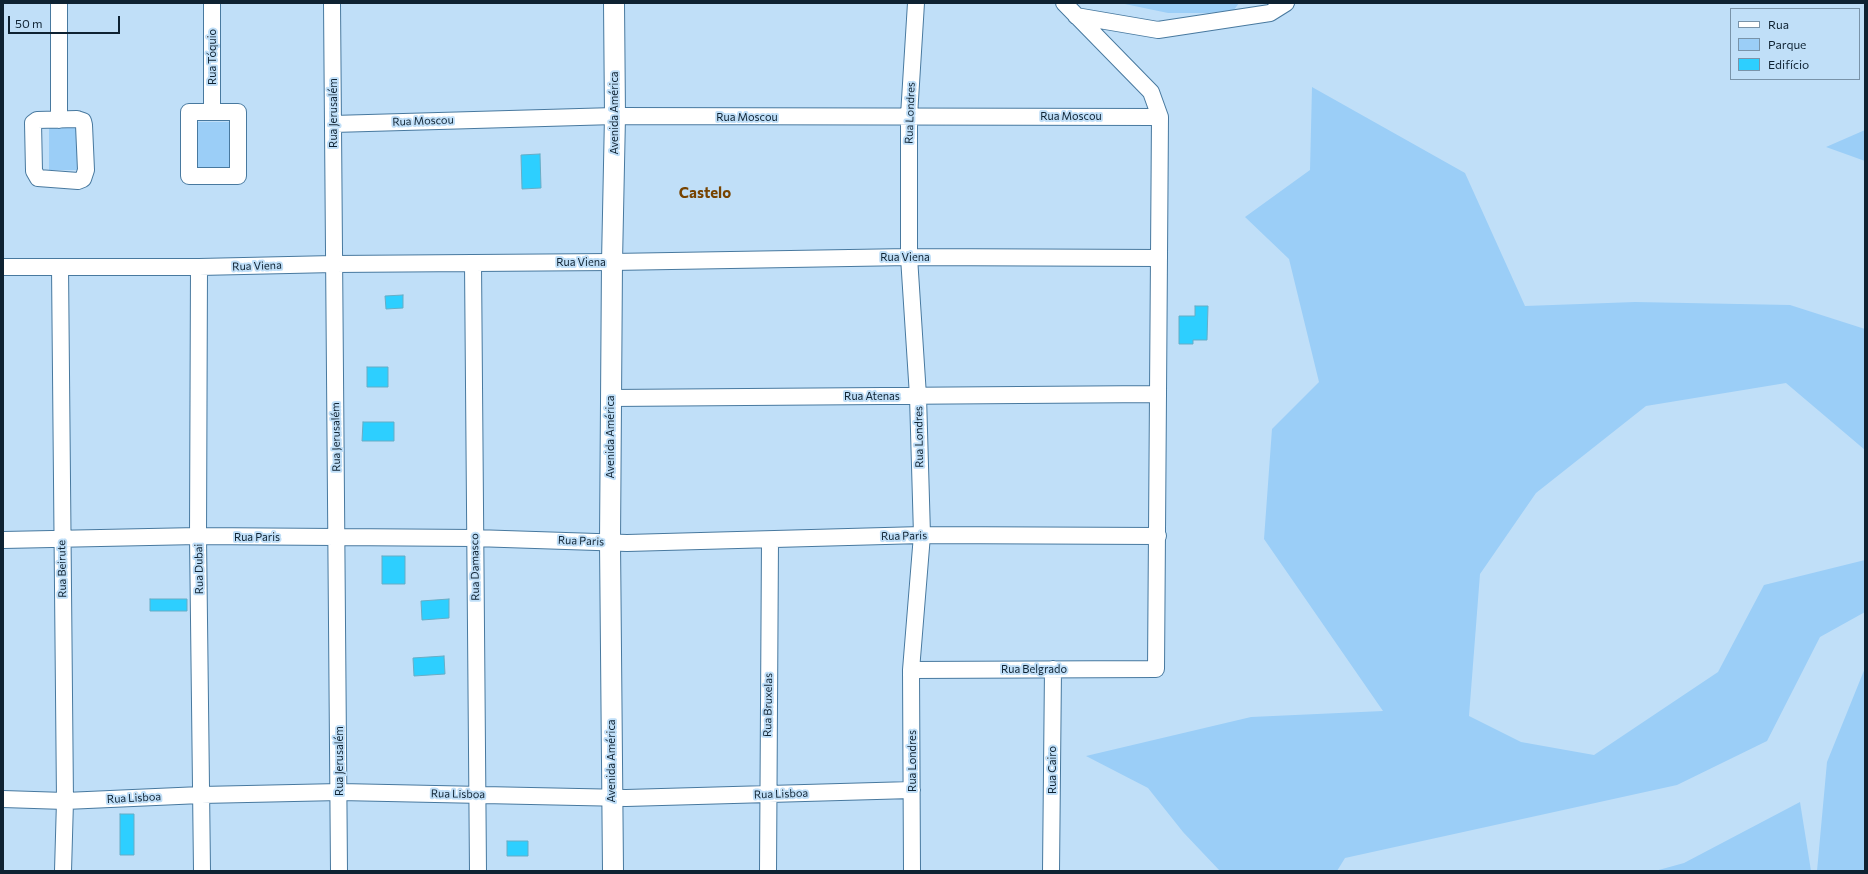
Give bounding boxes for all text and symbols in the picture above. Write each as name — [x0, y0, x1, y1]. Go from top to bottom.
scale bar — [10, 8, 122, 34]
legend — [1730, 8, 1860, 80]
text: 50 m — [15, 16, 43, 30]
text: Rua — [1768, 17, 1789, 31]
street label: Rua Tóquio — [205, 29, 219, 85]
text: Parque — [1768, 37, 1806, 51]
text: Edifício — [1768, 57, 1809, 71]
street label: Avenida América — [607, 71, 621, 155]
street label: Rua Jerusalém — [326, 78, 340, 148]
street label: Rua Londres — [902, 82, 918, 144]
street label: Rua Moscou — [1040, 109, 1102, 123]
street label: Rua Moscou — [716, 110, 778, 124]
street label: Rua Moscou — [392, 113, 454, 129]
district label: Castelo — [679, 184, 731, 202]
street label: Rua Viena — [880, 250, 930, 264]
street label: Rua Viena — [556, 255, 606, 269]
street label: Rua Viena — [232, 259, 282, 273]
street label: Rua Atenas — [844, 389, 900, 403]
street label: Avenida América — [603, 395, 617, 479]
street label: Rua Jerusalém — [329, 402, 343, 472]
street label: Rua Londres — [912, 406, 926, 468]
street label: Rua Paris — [881, 529, 927, 543]
street label: Rua Paris — [234, 530, 280, 544]
street label: Rua Damasco — [468, 533, 482, 601]
street label: Rua Paris — [558, 534, 604, 548]
street label: Rua Beirute — [55, 540, 69, 598]
street label: Rua Dubai — [192, 544, 206, 594]
street label: Rua Belgrado — [1001, 662, 1067, 676]
street label: Rua Bruxelas — [761, 673, 775, 737]
street label: Avenida América — [604, 719, 618, 803]
street label: Rua Jerusalém — [332, 726, 346, 796]
street label: Rua Londres — [905, 730, 919, 792]
street label: Rua Cairo — [1045, 746, 1059, 794]
street label: Rua Lisboa — [754, 786, 808, 802]
street label: Rua Lisboa — [431, 787, 485, 801]
street label: Rua Lisboa — [107, 790, 161, 806]

